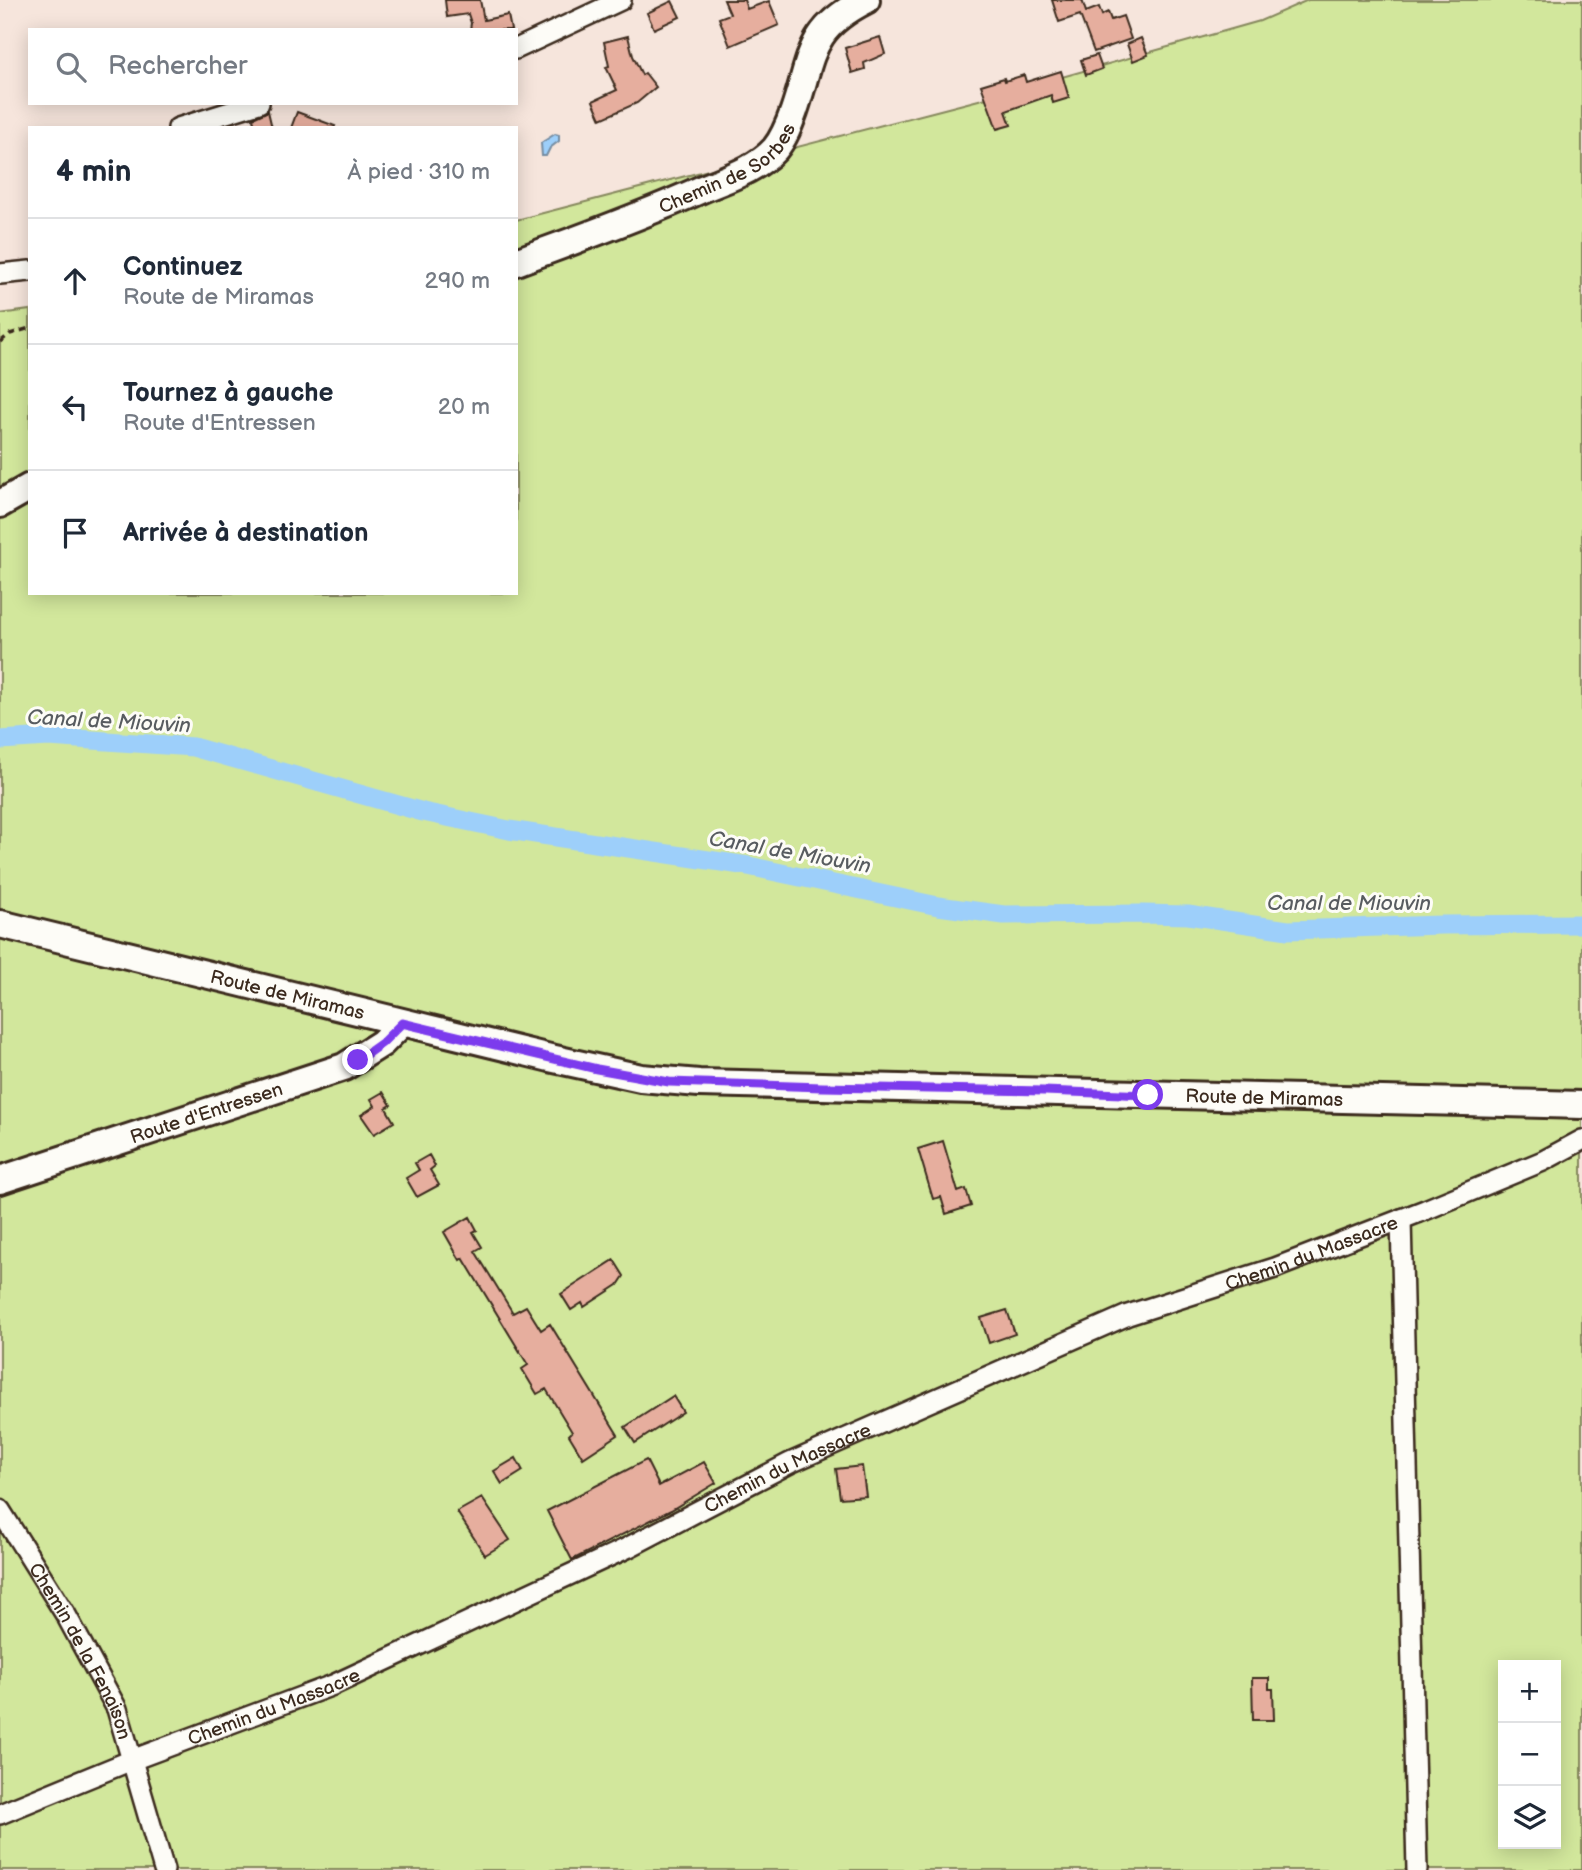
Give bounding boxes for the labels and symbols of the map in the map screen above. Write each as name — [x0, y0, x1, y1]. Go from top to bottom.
street label: Chemin de Sorbes — [656, 120, 801, 219]
water label: Canal de Miouvin — [26, 705, 192, 738]
water label: Canal de Miouvin — [707, 826, 873, 879]
water label: Canal de Miouvin — [1267, 891, 1431, 916]
street label: Route de Miramas — [208, 966, 367, 1025]
route end — [342, 1044, 373, 1075]
street label: Route d'Entressen — [127, 1078, 286, 1149]
route start — [1132, 1079, 1163, 1110]
street label: Route de Miramas — [1185, 1085, 1343, 1112]
street label: Chemin du Massacre — [1222, 1212, 1402, 1296]
street label: Chemin du Massacre — [701, 1419, 875, 1519]
street label: Chemin de la Fenaison — [23, 1559, 135, 1742]
street label: Chemin du Massacre — [185, 1664, 364, 1751]

